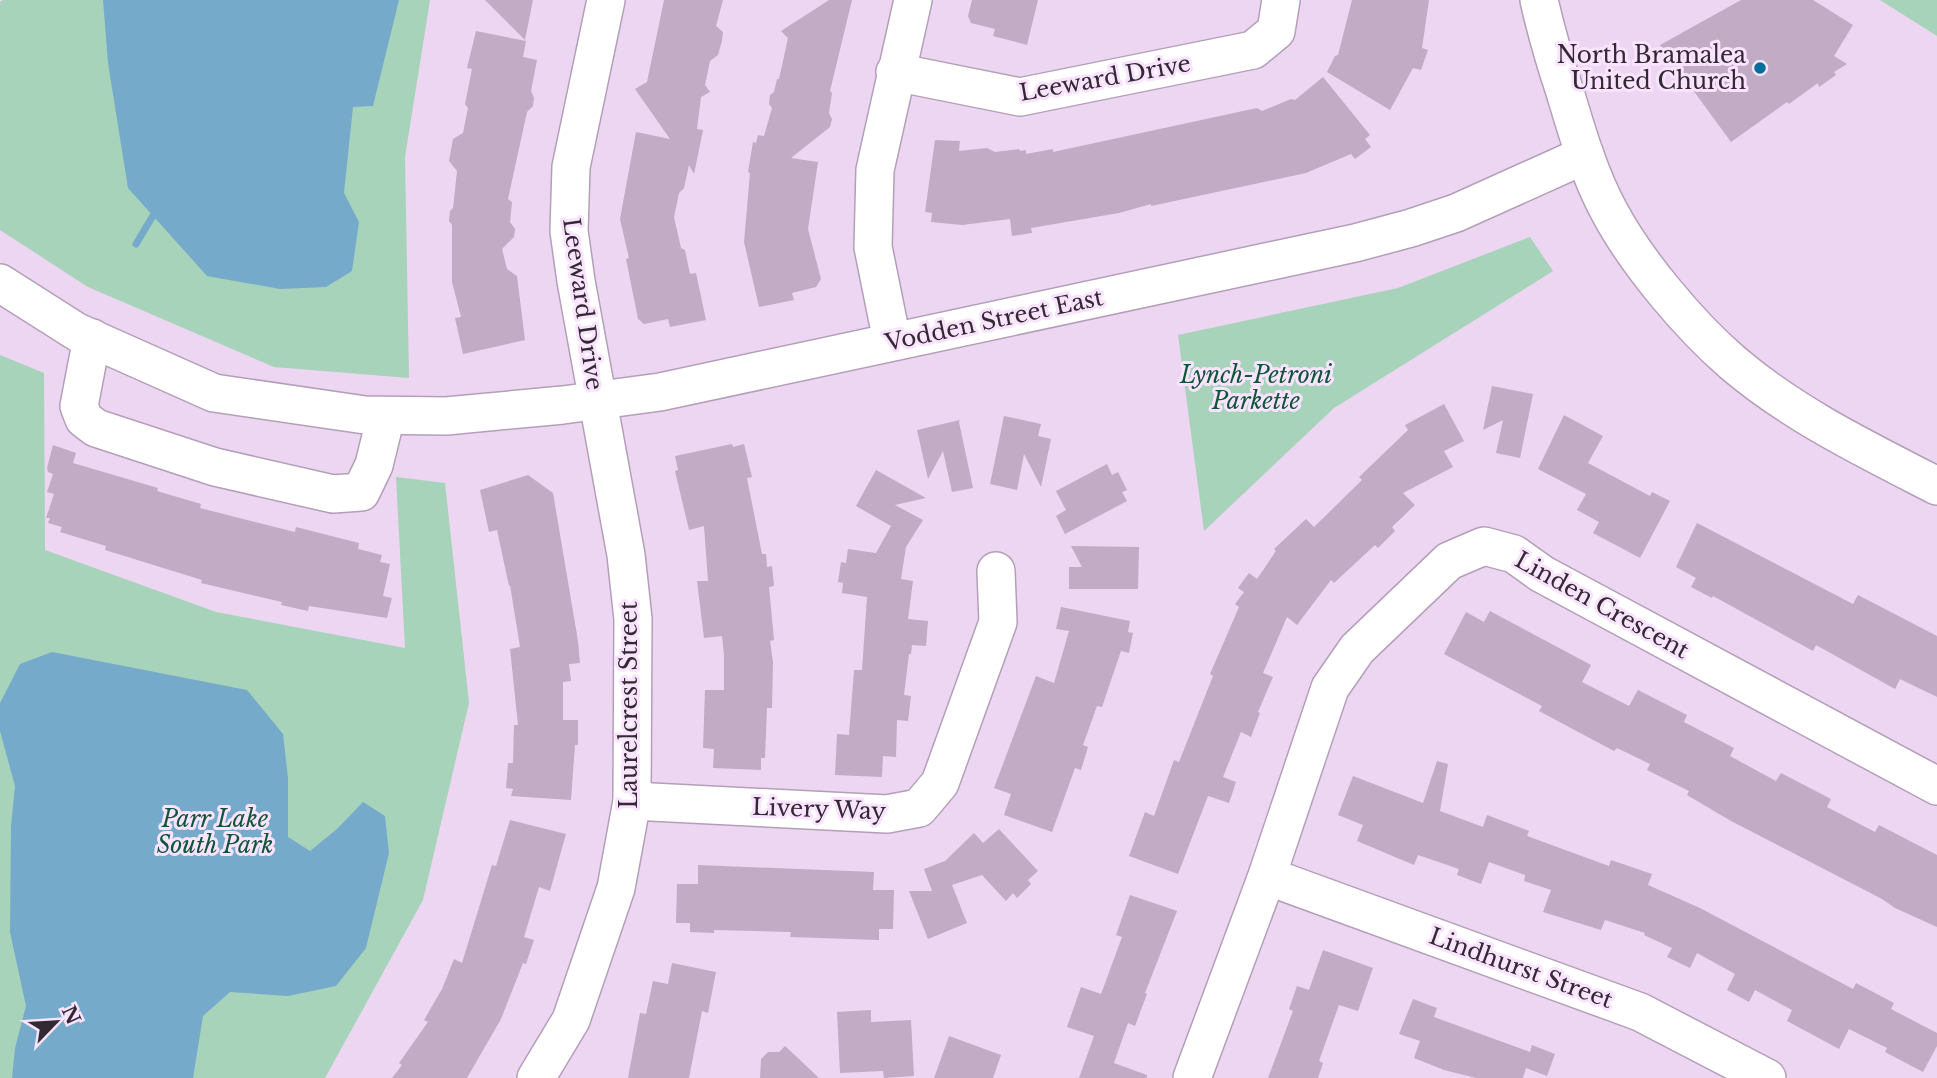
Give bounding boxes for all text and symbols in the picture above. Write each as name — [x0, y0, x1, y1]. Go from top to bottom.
place label: North Bramalea United Church — [1557, 41, 1746, 95]
street label: Leeward Drive — [1017, 49, 1193, 107]
marker: North Bramalea United Church — [1752, 60, 1768, 76]
street label: Leeward Drive — [557, 216, 609, 392]
street label: Vodden Street East — [881, 283, 1106, 357]
park label: Lynch-Petroni Parkette — [1179, 361, 1332, 415]
street label: Linden Crescent — [1510, 546, 1694, 665]
street label: Laurelcrest Street — [615, 601, 643, 809]
street label: Livery Way — [752, 793, 887, 825]
park label: Parr Lake South Park — [157, 805, 273, 859]
street label: Lindhurst Street — [1426, 922, 1617, 1014]
north arrow — [21, 987, 91, 1057]
text: N — [57, 1002, 85, 1028]

